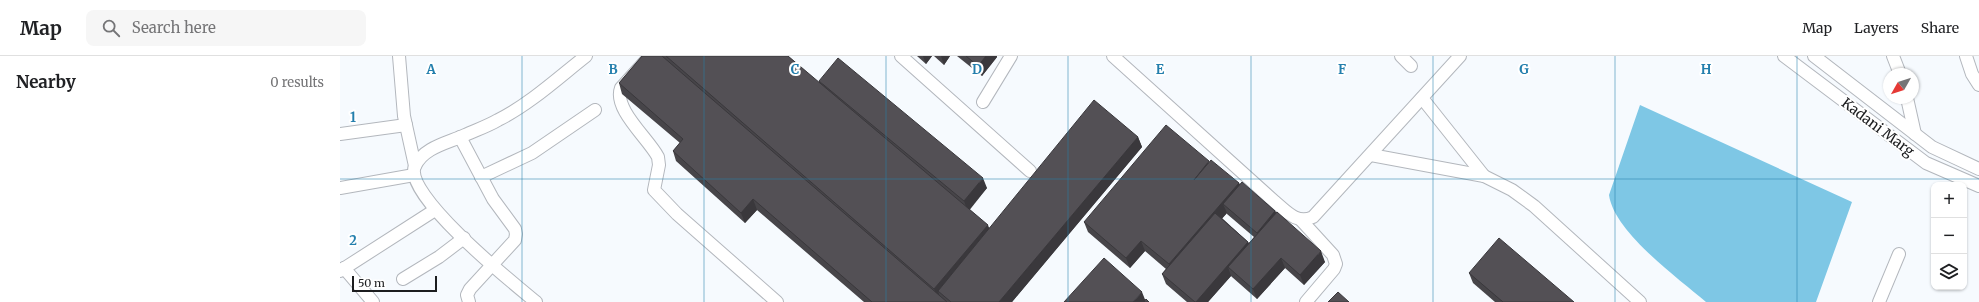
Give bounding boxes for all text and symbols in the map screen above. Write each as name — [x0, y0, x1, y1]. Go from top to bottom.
search box — [86, 10, 366, 46]
text: Map — [20, 16, 62, 40]
icon: search — [100, 17, 122, 39]
text: Search here — [132, 18, 216, 37]
text: Map — [1802, 19, 1832, 37]
text: Layers — [1854, 19, 1899, 37]
text: Share — [1921, 19, 1959, 37]
text: A — [425, 61, 436, 78]
text: B — [608, 61, 618, 78]
text: C — [791, 61, 800, 78]
text: D — [972, 61, 982, 78]
text: E — [1156, 61, 1165, 78]
text: F — [1338, 61, 1346, 78]
text: G — [1519, 61, 1529, 78]
text: H — [1701, 61, 1712, 78]
north arrow — [1883, 68, 1919, 104]
text: Nearby — [16, 71, 76, 93]
text: 0 results — [270, 74, 324, 91]
street label: Kadani Marg — [1838, 94, 1918, 161]
text: 1 — [350, 109, 356, 126]
map controls — [1931, 182, 1967, 290]
button: + — [1931, 182, 1967, 218]
button: − — [1931, 218, 1967, 254]
text: 2 — [349, 232, 357, 249]
button: layers — [1931, 254, 1967, 290]
scale bar — [352, 274, 437, 293]
text: 50 m — [358, 276, 385, 290]

